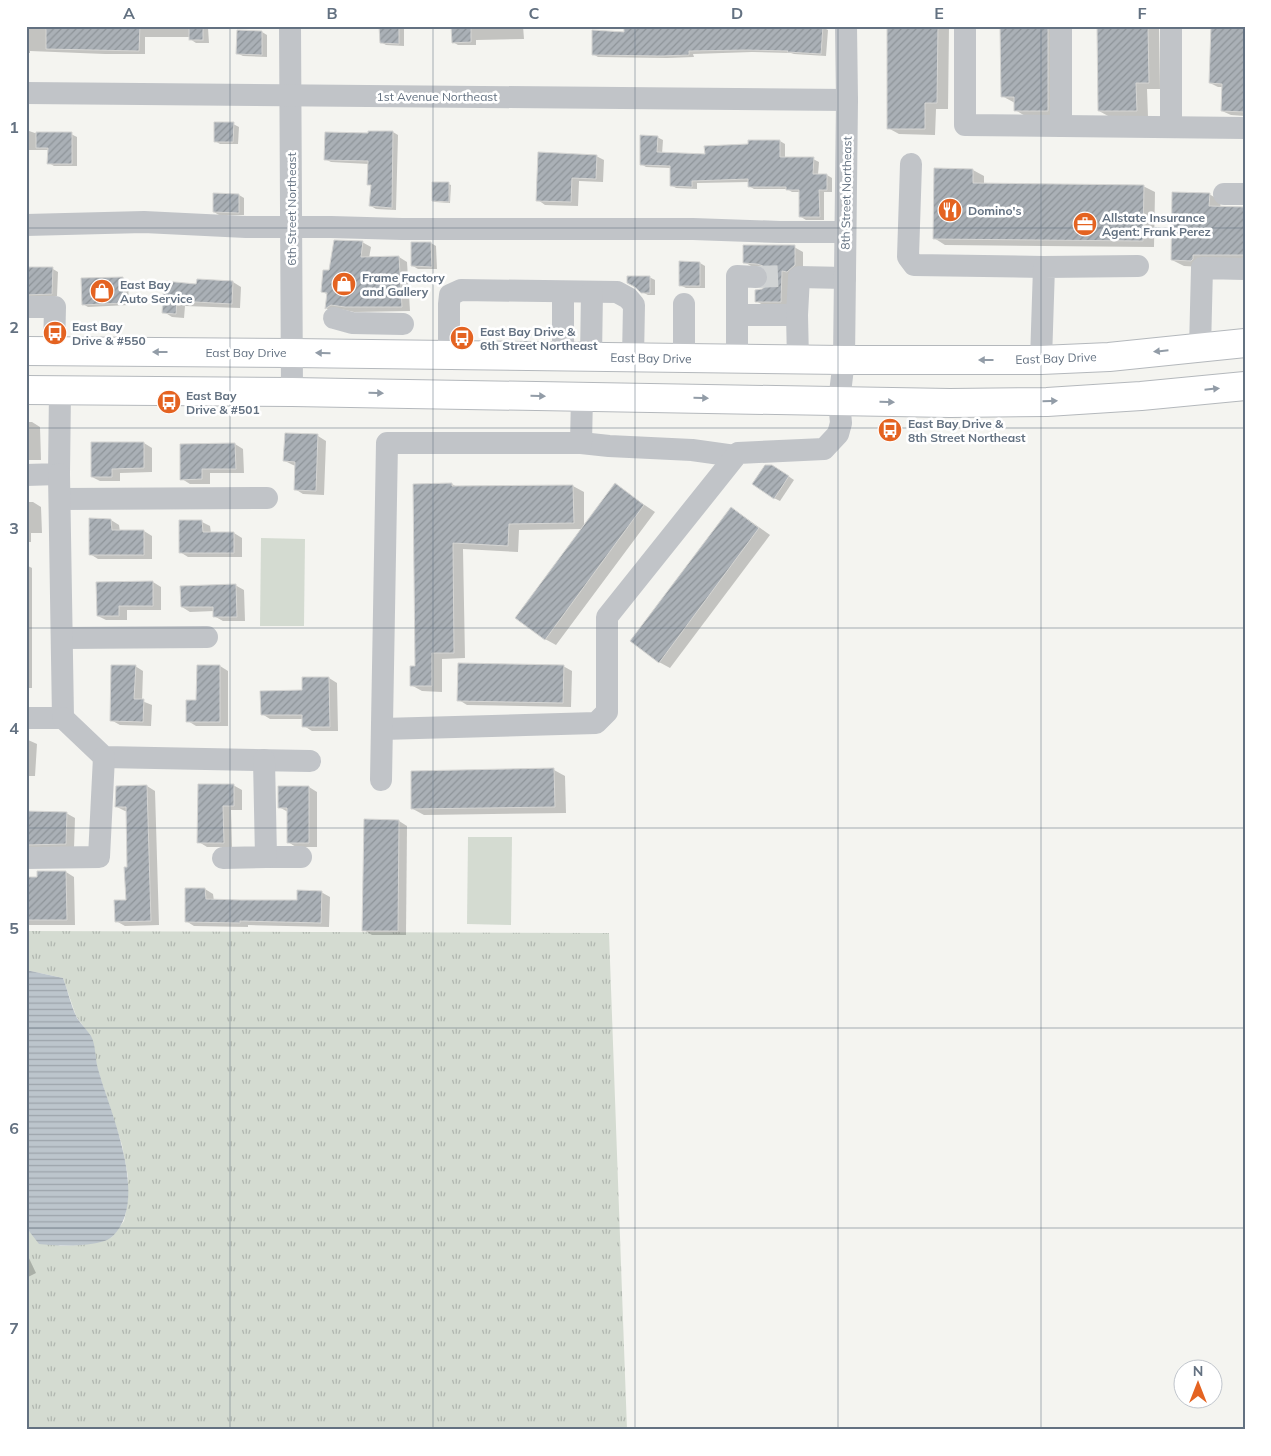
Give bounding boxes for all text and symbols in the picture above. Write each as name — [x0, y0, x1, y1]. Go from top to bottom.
text: A — [123, 3, 135, 23]
text: B — [326, 3, 338, 23]
text: C — [529, 3, 540, 23]
text: D — [731, 3, 743, 23]
text: E — [934, 3, 944, 23]
text: F — [1137, 3, 1147, 23]
street label: 1st Avenue Northeast — [377, 89, 497, 104]
text: 1 — [9, 117, 19, 137]
street label: 8th Street Northeast — [838, 136, 854, 250]
street label: 6th Street Northeast — [284, 152, 299, 266]
restaurant icon: Domino's — [937, 197, 963, 223]
place label: Domino's — [968, 203, 1021, 218]
place label: Allstate Insurance Agent: Frank Perez — [1102, 210, 1211, 239]
office icon: Allstate Insurance Agent: Frank Perez — [1072, 211, 1098, 237]
place label: Frame Factory and Gallery — [362, 270, 445, 299]
shop icon: Frame Factory and Gallery — [331, 271, 357, 297]
place label: East Bay Auto Service — [120, 277, 193, 306]
shop icon: East Bay Auto Service — [89, 278, 115, 304]
text: 2 — [9, 317, 19, 337]
place label: East Bay Drive & #550 — [72, 319, 146, 348]
bus stop icon: East Bay Drive & #550 — [42, 320, 68, 346]
place label: East Bay Drive & 6th Street Northeast — [480, 324, 598, 353]
bus stop icon: East Bay Drive & 6th Street Northeast — [449, 325, 475, 351]
street label: East Bay Drive — [205, 345, 287, 360]
one-way arrow — [152, 348, 168, 356]
one-way arrow — [1153, 348, 1169, 356]
one-way arrow — [314, 349, 330, 357]
street label: East Bay Drive — [1015, 349, 1097, 367]
street label: East Bay Drive — [610, 350, 692, 366]
one-way arrow — [978, 356, 994, 364]
one-way arrow — [1204, 385, 1220, 393]
place label: East Bay Drive & #501 — [186, 388, 260, 417]
bus stop icon: East Bay Drive & #501 — [156, 389, 182, 415]
one-way arrow — [368, 390, 384, 398]
one-way arrow — [530, 392, 546, 400]
one-way arrow — [693, 394, 709, 402]
one-way arrow — [1042, 397, 1058, 405]
one-way arrow — [880, 398, 896, 406]
place label: East Bay Drive & 8th Street Northeast — [908, 416, 1026, 445]
bus stop icon: East Bay Drive & 8th Street Northeast — [877, 417, 903, 443]
text: 3 — [9, 518, 19, 538]
text: 4 — [9, 718, 19, 738]
text: 5 — [9, 918, 19, 938]
text: 6 — [9, 1118, 19, 1138]
text: 7 — [9, 1318, 19, 1338]
north arrow — [1174, 1358, 1224, 1408]
text: N — [1193, 1362, 1203, 1380]

